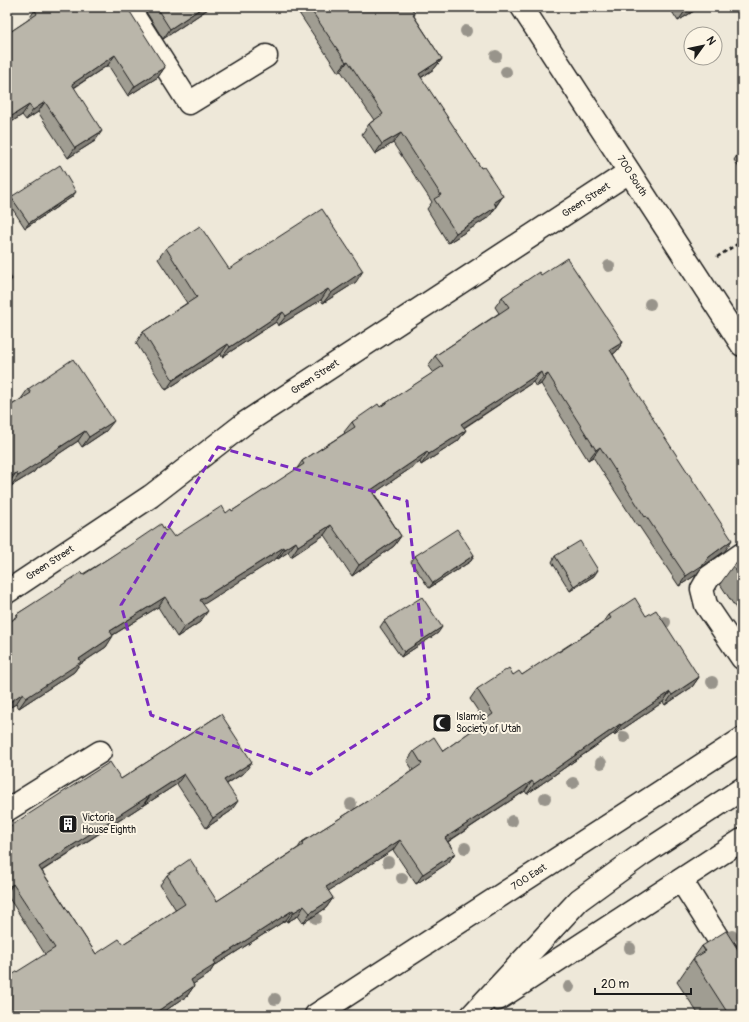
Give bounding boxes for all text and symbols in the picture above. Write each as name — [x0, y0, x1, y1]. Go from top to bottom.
north arrow — [683, 26, 723, 66]
text: N — [703, 34, 719, 48]
street label: 700 South — [614, 153, 650, 199]
street label: Green Street — [560, 180, 613, 220]
street label: Green Street — [289, 357, 342, 397]
street label: Green Street — [24, 543, 77, 583]
place label: Islamic Society of Utah — [456, 711, 521, 735]
mosque icon: Islamic Society of Utah — [431, 712, 453, 734]
place label: Victoria House Eighth — [82, 812, 136, 836]
building icon: Victoria House Eighth — [57, 813, 79, 835]
street label: 700 East — [509, 861, 550, 893]
scale bar — [595, 970, 691, 996]
text: 20 m — [601, 977, 630, 992]

